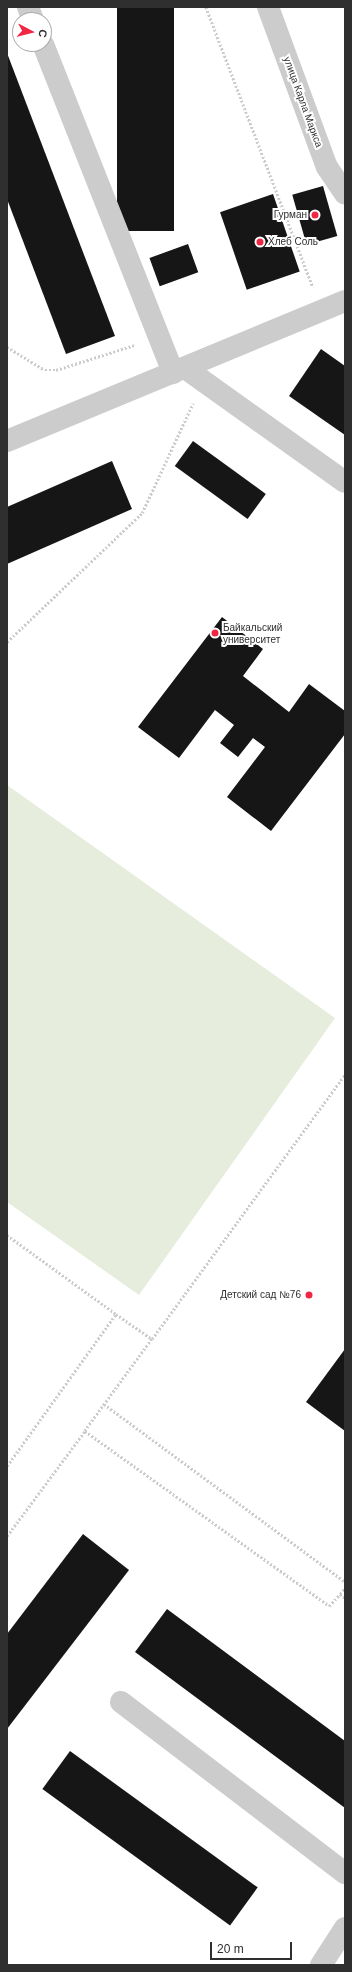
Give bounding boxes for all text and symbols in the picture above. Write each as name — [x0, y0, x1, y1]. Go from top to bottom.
north arrow — [12, 12, 52, 52]
text: С — [36, 29, 49, 38]
street label: улица Карла Маркса — [281, 55, 325, 149]
place label: Гурман — [274, 209, 307, 221]
marker: Гурман — [310, 210, 320, 220]
place label: Хлеб Соль — [268, 236, 318, 248]
marker: Хлеб Соль — [255, 237, 265, 247]
place label: Байкальский университет — [223, 621, 282, 644]
marker: Байкальский университет — [210, 628, 220, 638]
place label: Детский сад №76 — [220, 1289, 301, 1301]
marker: Детский сад №76 — [304, 1290, 314, 1300]
scale bar — [212, 1934, 294, 1960]
text: 20 m — [217, 1942, 244, 1956]

